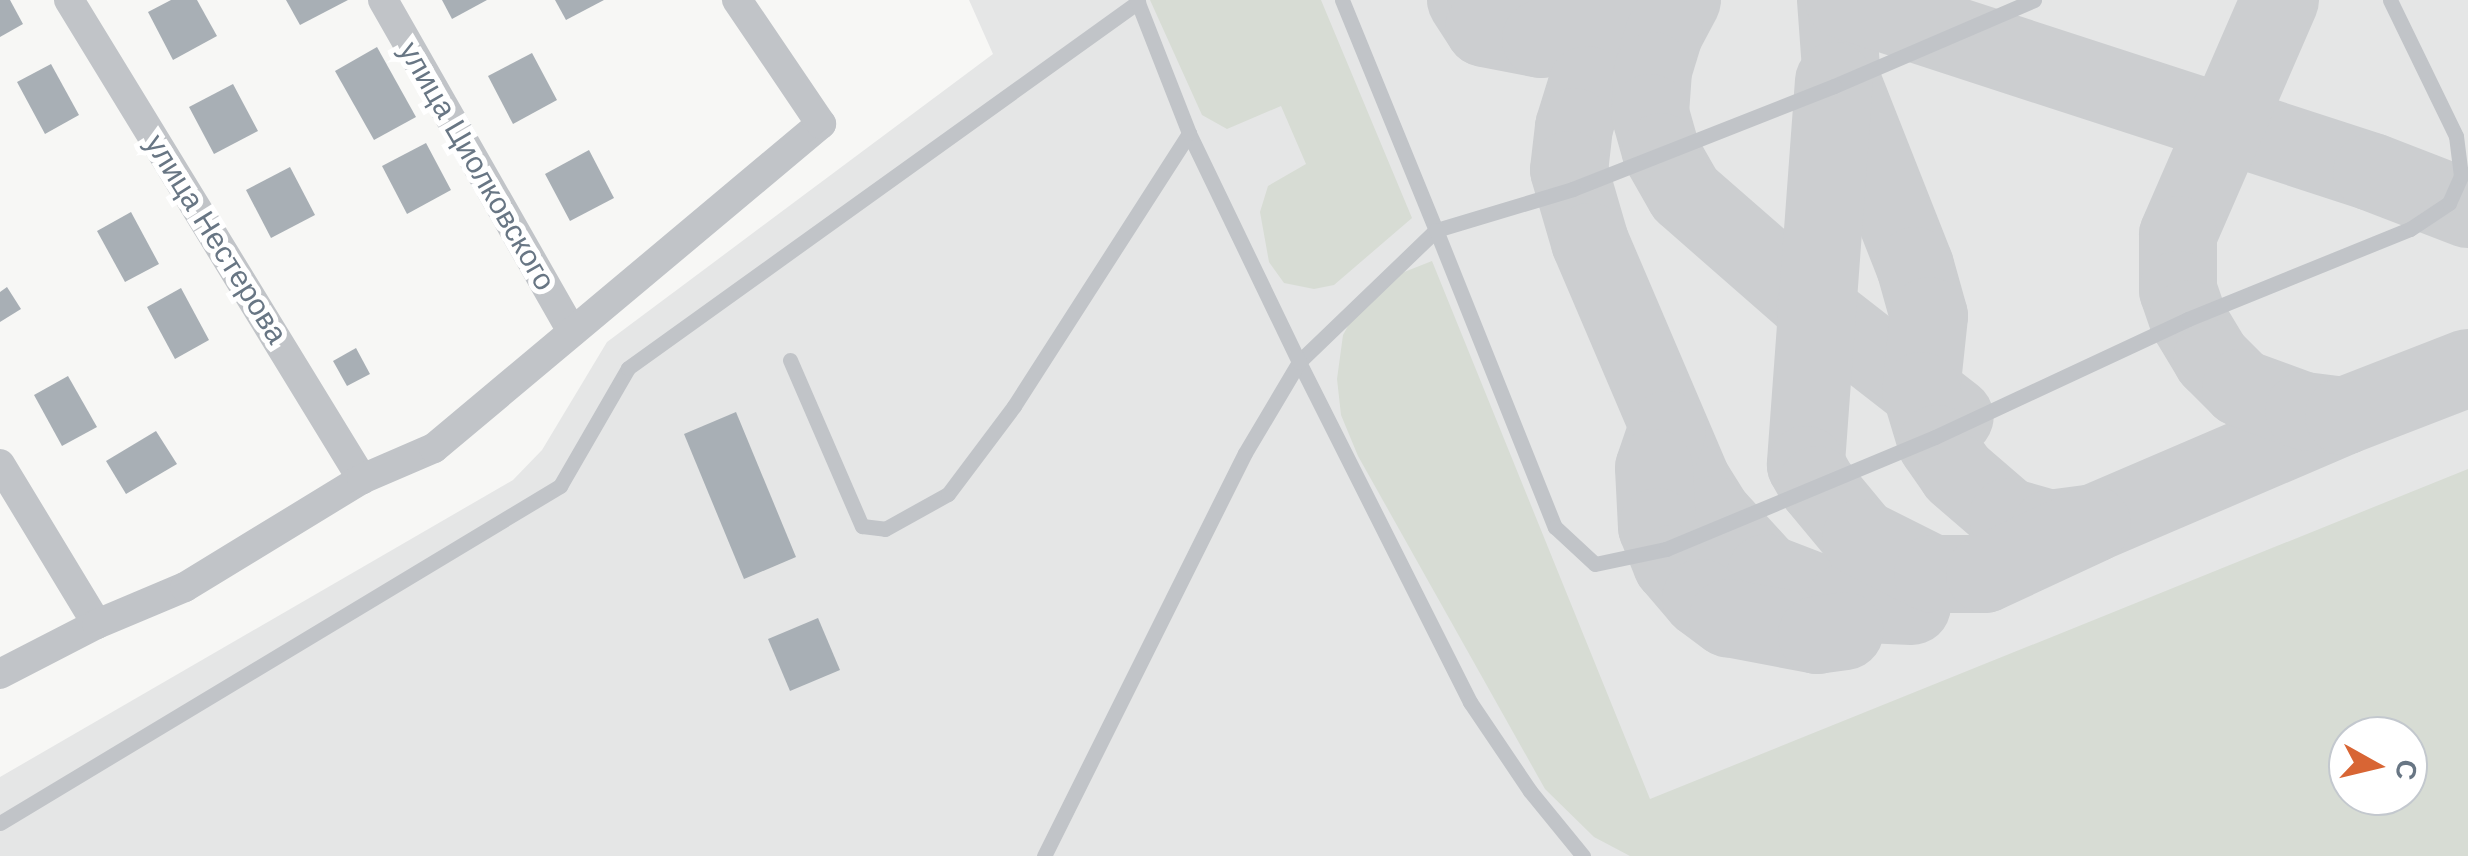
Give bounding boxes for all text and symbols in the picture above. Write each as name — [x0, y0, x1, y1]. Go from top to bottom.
street label: улица Циолковского — [391, 35, 563, 297]
street label: улица Нестерова — [137, 128, 295, 350]
north arrow — [2328, 716, 2428, 816]
text: С — [2389, 758, 2423, 782]

